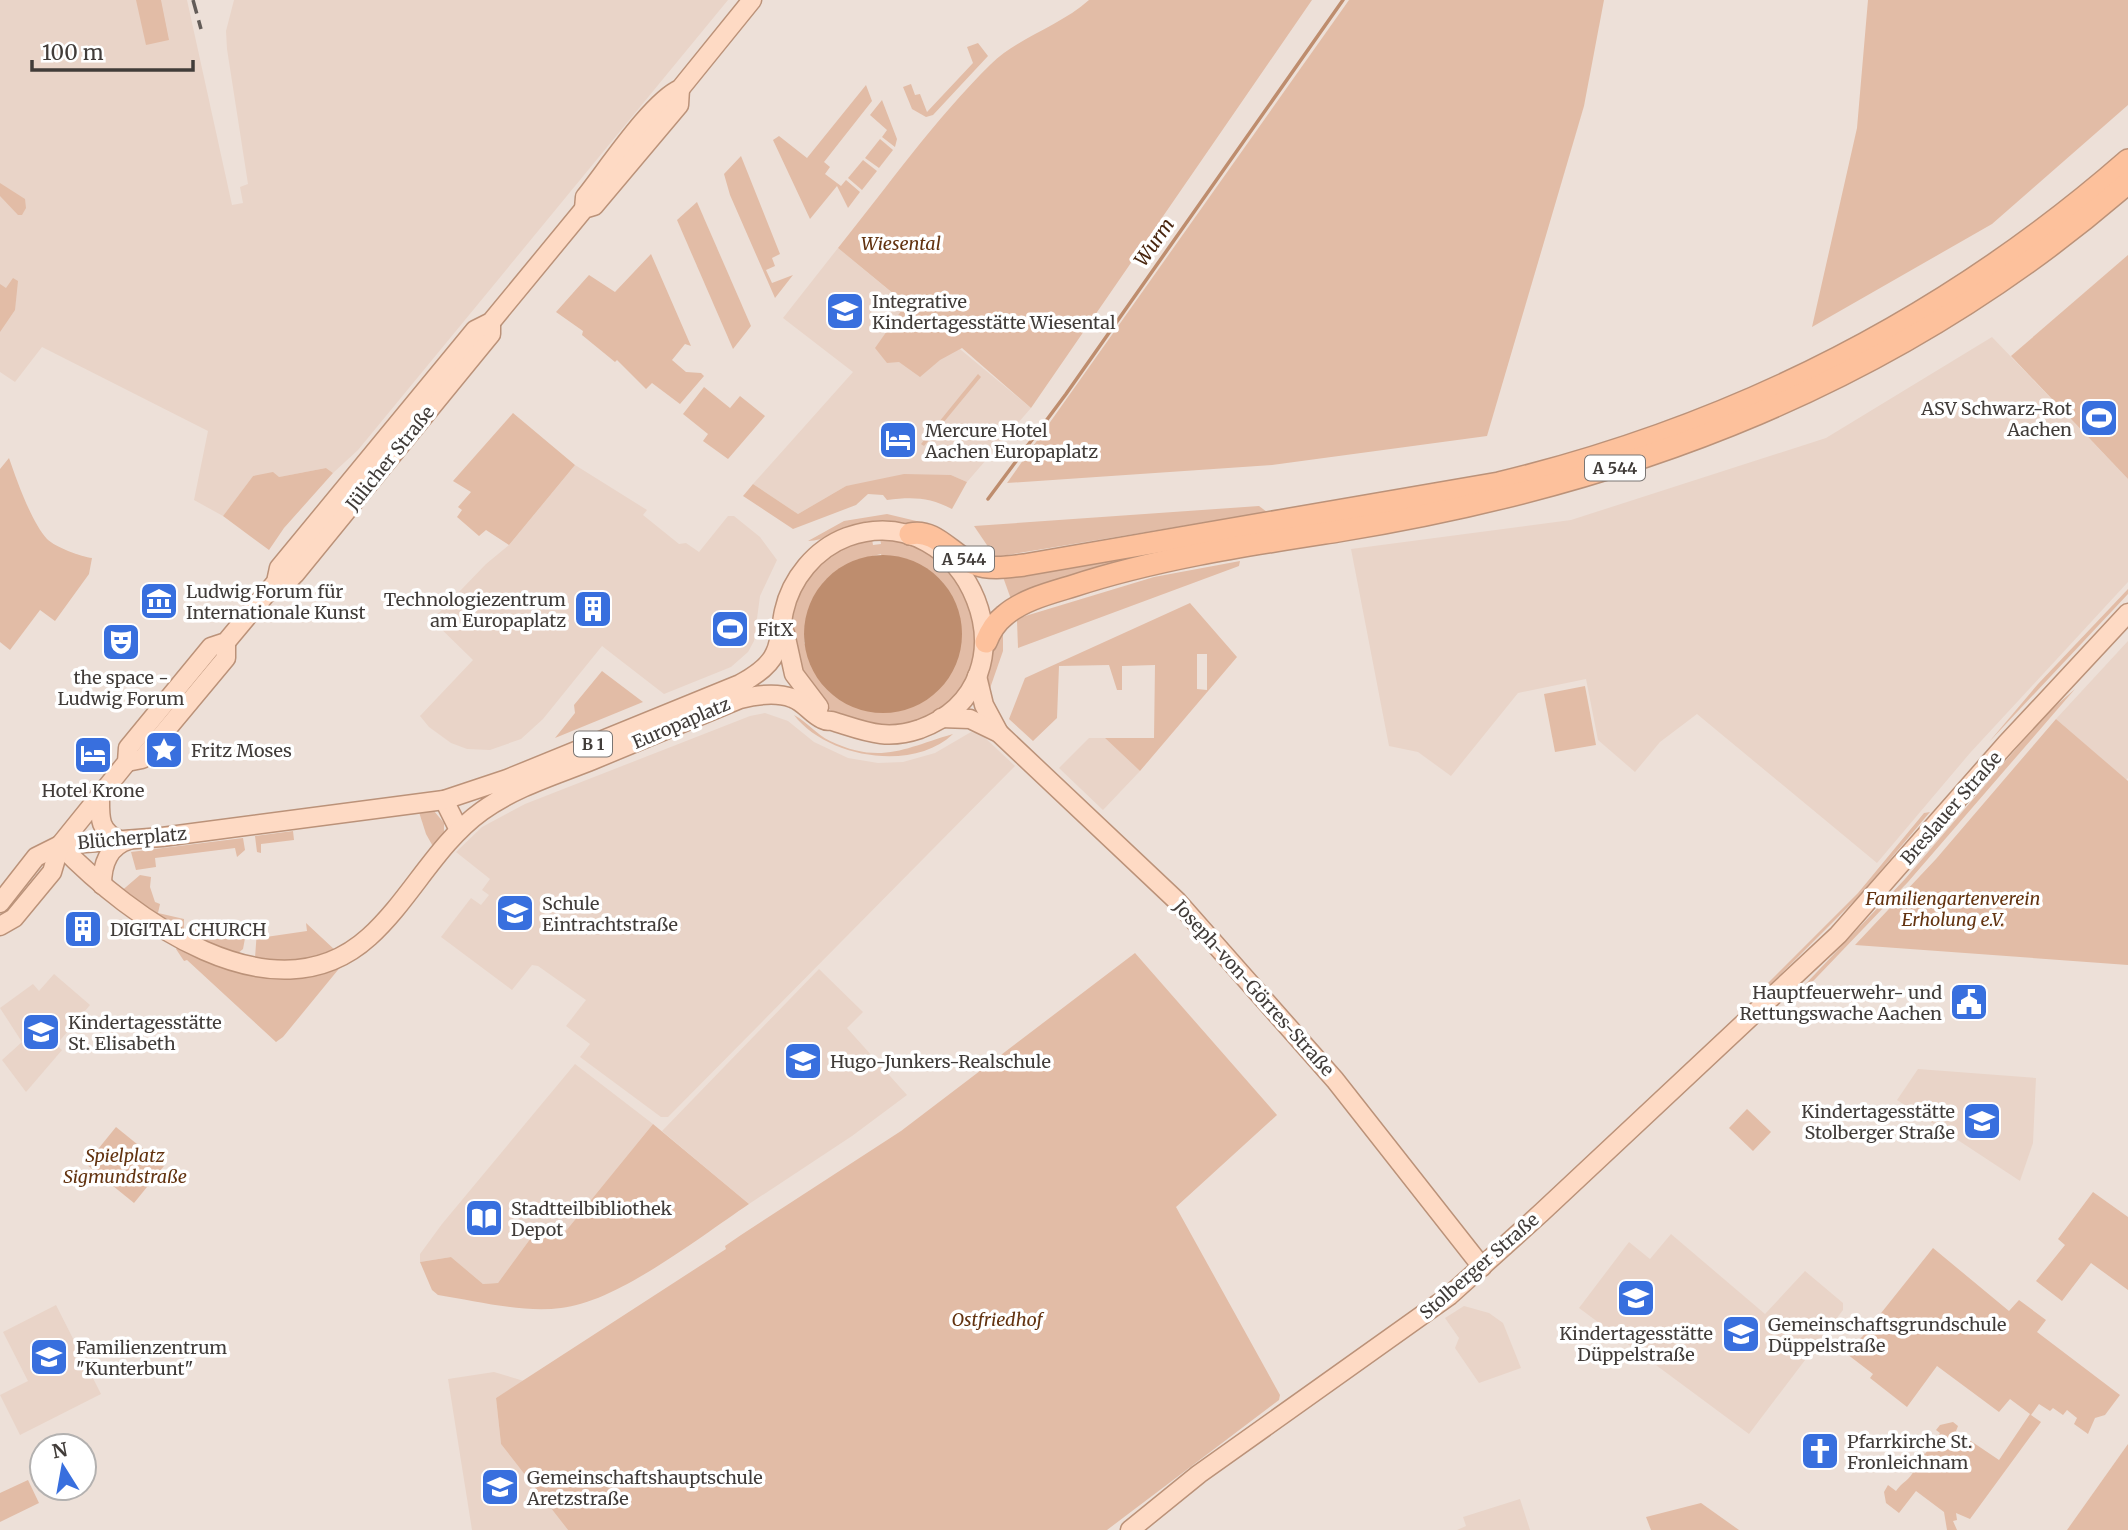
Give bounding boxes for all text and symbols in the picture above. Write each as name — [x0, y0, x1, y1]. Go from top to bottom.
scale bar — [32, 28, 192, 72]
text: 100 m — [42, 39, 104, 66]
water label: Wurm — [1129, 213, 1179, 271]
park label: Wiesental — [861, 232, 941, 255]
school or university icon: Integrative Kindertagesstätte Wiesental — [824, 290, 866, 332]
place label: Integrative Kindertagesstätte Wiesental — [872, 290, 1116, 334]
place label: ASV Schwarz-Rot Aachen — [1920, 397, 2072, 441]
sports icon: ASV Schwarz-Rot Aachen — [2078, 397, 2120, 439]
street label: Jülicher Straße — [340, 401, 439, 516]
hotel icon: Mercure Hotel Aachen Europaplatz — [877, 419, 919, 461]
place label: Mercure Hotel Aachen Europaplatz — [924, 419, 1098, 463]
road number: A 544 — [1585, 456, 1645, 481]
road number: A 544 — [934, 546, 994, 572]
museum icon: Ludwig Forum für Internationale Kunst — [138, 580, 180, 622]
place label: Ludwig Forum für Internationale Kunst — [186, 580, 365, 624]
place label: Technologiezentrum am Europaplatz — [384, 588, 566, 632]
building icon: Technologiezentrum am Europaplatz — [572, 588, 614, 630]
sports icon: FitX — [709, 608, 751, 650]
place label: FitX — [757, 618, 794, 641]
theatre icon: the space - Ludwig Forum — [100, 621, 142, 663]
place label: the space - Ludwig Forum — [58, 666, 185, 710]
street label: Europaplatz — [629, 692, 734, 754]
place icon: Fritz Moses — [143, 729, 185, 771]
road number: B 1 — [574, 732, 612, 757]
hotel icon: Hotel Krone — [72, 734, 114, 776]
place label: Fritz Moses — [191, 739, 292, 762]
street label: Breslauer Straße — [1896, 747, 2006, 869]
place label: Hotel Krone — [42, 779, 144, 802]
street label: Blücherplatz — [76, 822, 188, 854]
park label: Familiengartenverein Erholung e.V. — [1865, 887, 2040, 931]
school or university icon: Schule Eintrachtstraße — [494, 892, 536, 934]
place label: Schule Eintrachtstraße — [542, 892, 678, 936]
street label: Joseph-von-Görres-Straße — [1168, 894, 1339, 1081]
building icon: DIGITAL CHURCH — [62, 908, 104, 950]
place label: DIGITAL CHURCH — [110, 918, 267, 941]
place label: Hauptfeuerwehr- und Rettungswache Aachen — [1740, 981, 1942, 1025]
public building icon: Hauptfeuerwehr- und Rettungswache Aachen — [1948, 981, 1990, 1023]
school or university icon: Kindertagesstätte St. Elisabeth — [20, 1011, 62, 1053]
place label: Kindertagesstätte St. Elisabeth — [68, 1011, 222, 1055]
school or university icon: Hugo-Junkers-Realschule — [782, 1040, 824, 1082]
place label: Hugo-Junkers-Realschule — [830, 1050, 1051, 1073]
place label: Kindertagesstätte Stolberger Straße — [1801, 1100, 1955, 1144]
school or university icon: Kindertagesstätte Stolberger Straße — [1961, 1100, 2003, 1142]
park label: Spielplatz Sigmundstraße — [63, 1144, 187, 1188]
library icon: Stadtteilbibliothek Depot — [463, 1197, 505, 1239]
place label: Stadtteilbibliothek Depot — [511, 1197, 672, 1241]
street label: Stolberger Straße — [1415, 1208, 1543, 1324]
school or university icon: Kindertagesstätte Düppelstraße — [1615, 1277, 1657, 1319]
park label: Ostfriedhof — [951, 1308, 1044, 1331]
school or university icon: Gemeinschaftsgrundschule Düppelstraße — [1720, 1313, 1762, 1355]
place label: Gemeinschaftsgrundschule Düppelstraße — [1768, 1313, 2006, 1357]
place label: Kindertagesstätte Düppelstraße — [1559, 1322, 1713, 1366]
school or university icon: Familienzentrum "Kunterbunt" — [28, 1336, 70, 1378]
place label: Familienzentrum "Kunterbunt" — [76, 1336, 227, 1380]
church icon: Pfarrkirche St. Fronleichnam — [1799, 1430, 1841, 1472]
place label: Pfarrkirche St. Fronleichnam — [1847, 1430, 1972, 1474]
north arrow — [28, 1432, 98, 1502]
text: N — [50, 1437, 69, 1464]
school or university icon: Gemeinschaftshauptschule Aretzstraße — [479, 1466, 521, 1508]
place label: Gemeinschaftshauptschule Aretzstraße — [526, 1466, 763, 1510]

